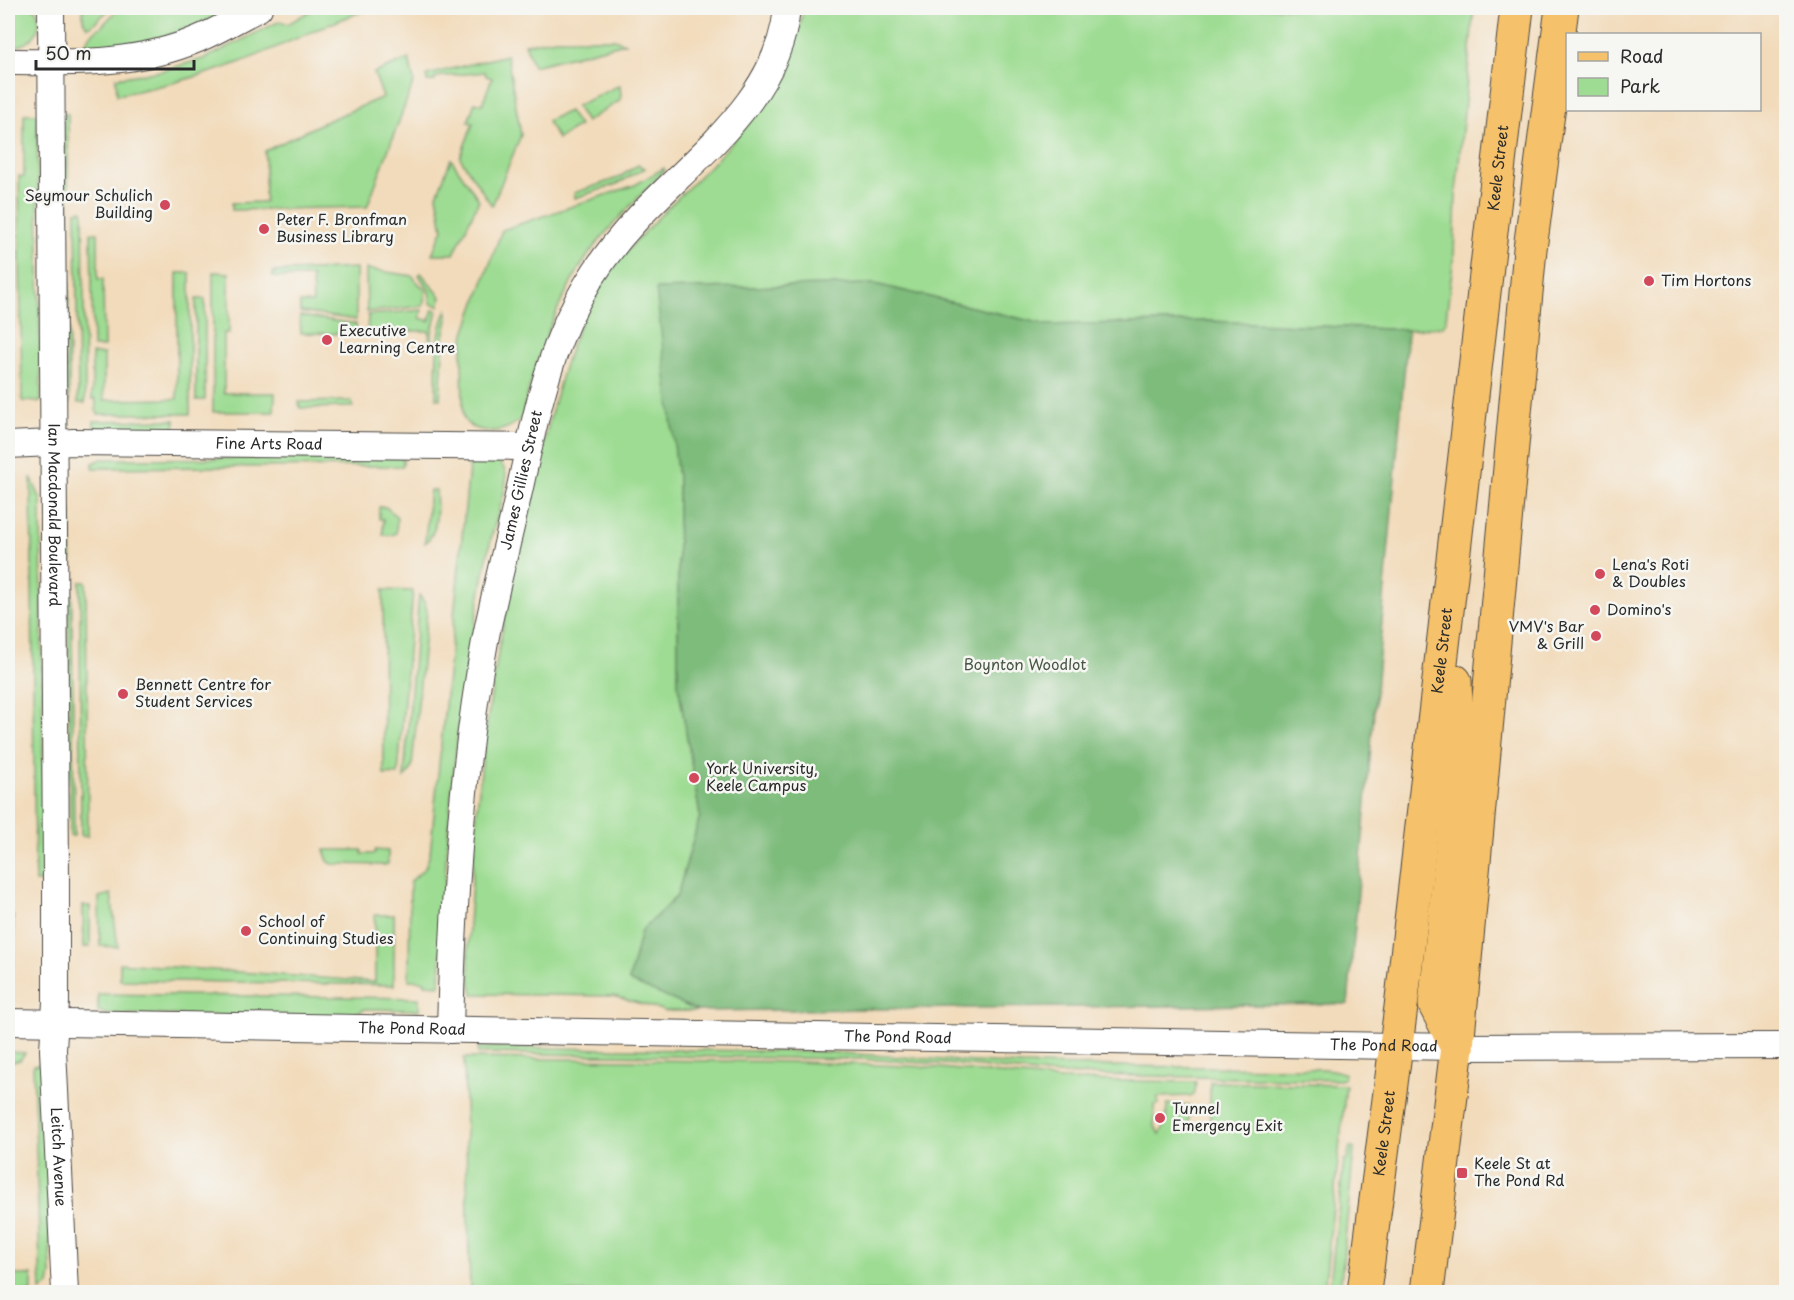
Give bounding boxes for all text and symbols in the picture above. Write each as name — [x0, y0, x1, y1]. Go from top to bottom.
scale bar — [36, 33, 194, 71]
legend — [1566, 33, 1761, 111]
text: 50 m — [45, 39, 92, 66]
text: Road — [1620, 42, 1664, 69]
text: Park — [1620, 72, 1660, 99]
street label: Keele Street — [1481, 124, 1513, 212]
place label: Seymour Schulich Building — [25, 183, 153, 223]
marker: Seymour Schulich Building — [158, 198, 172, 212]
place label: Peter F. Bronfman Business Library — [276, 207, 407, 247]
marker: Peter F. Bronfman Business Library — [257, 222, 271, 236]
place label: Tim Hortons — [1661, 268, 1751, 291]
marker: Tim Hortons — [1642, 274, 1656, 288]
place label: Executive Learning Centre — [339, 318, 455, 358]
marker: Executive Learning Centre — [320, 333, 334, 347]
street label: James Gillies Street — [493, 407, 547, 552]
street label: Ian Macdonald Boulevard — [43, 423, 67, 607]
street label: Fine Arts Road — [215, 431, 323, 455]
place label: Lena's Roti & Doubles — [1612, 552, 1689, 592]
marker: Lena's Roti & Doubles — [1593, 567, 1607, 581]
place label: Domino's — [1607, 597, 1672, 620]
marker: Domino's — [1588, 603, 1602, 617]
street label: Keele Street — [1424, 606, 1457, 695]
place label: VMV's Bar & Grill — [1509, 614, 1584, 654]
marker: VMV's Bar & Grill — [1589, 629, 1603, 643]
park label: Boynton Woodlot — [964, 652, 1087, 675]
place label: Bennett Centre for Student Services — [135, 672, 271, 712]
marker: Bennett Centre for Student Services — [116, 687, 130, 701]
place label: York University, Keele Campus — [706, 756, 818, 796]
marker: York University, Keele Campus — [687, 771, 701, 785]
place label: School of Continuing Studies — [258, 909, 394, 949]
marker: School of Continuing Studies — [239, 924, 253, 938]
street label: The Pond Road — [358, 1015, 466, 1040]
street label: The Pond Road — [844, 1023, 952, 1048]
street label: The Pond Road — [1330, 1032, 1438, 1057]
street label: Keele Street — [1366, 1089, 1400, 1177]
place label: Tunnel Emergency Exit — [1172, 1096, 1283, 1136]
street label: Leitch Avenue — [46, 1107, 74, 1207]
marker: Tunnel Emergency Exit — [1153, 1111, 1167, 1125]
place label: Keele St at The Pond Rd — [1474, 1151, 1564, 1191]
marker: Keele St at The Pond Rd — [1455, 1166, 1469, 1180]

